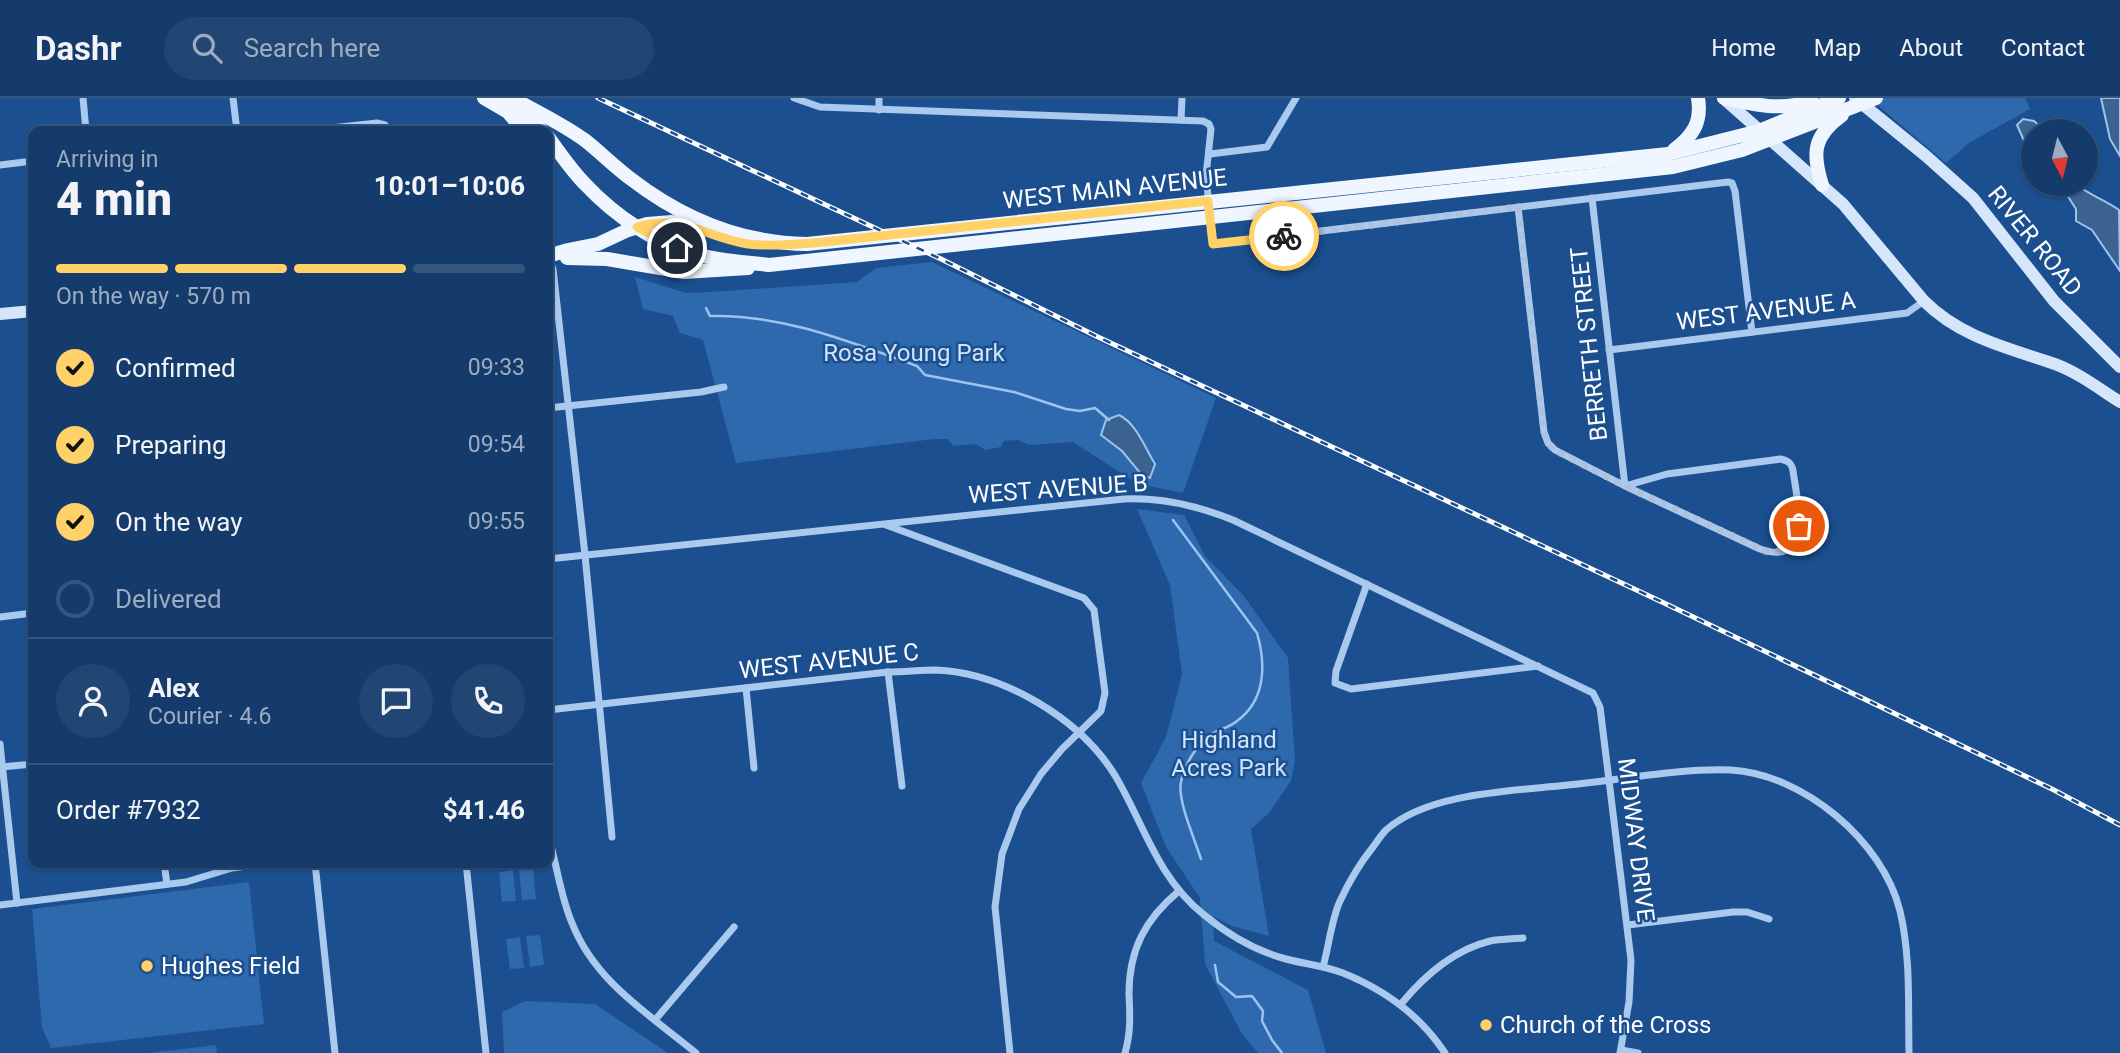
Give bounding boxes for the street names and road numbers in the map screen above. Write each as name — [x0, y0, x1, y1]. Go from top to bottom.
street label: WEST MAIN AVENUE — [1002, 163, 1228, 215]
street label: RIVER ROAD — [1982, 180, 2088, 302]
street label: BERRETH STREET — [1565, 246, 1613, 442]
street label: WEST AVENUE A — [1675, 286, 1858, 336]
street label: WEST AVENUE B — [967, 469, 1149, 509]
street label: WEST AVENUE C — [738, 638, 920, 684]
street label: MIDWAY DRIVE — [1612, 756, 1660, 924]

